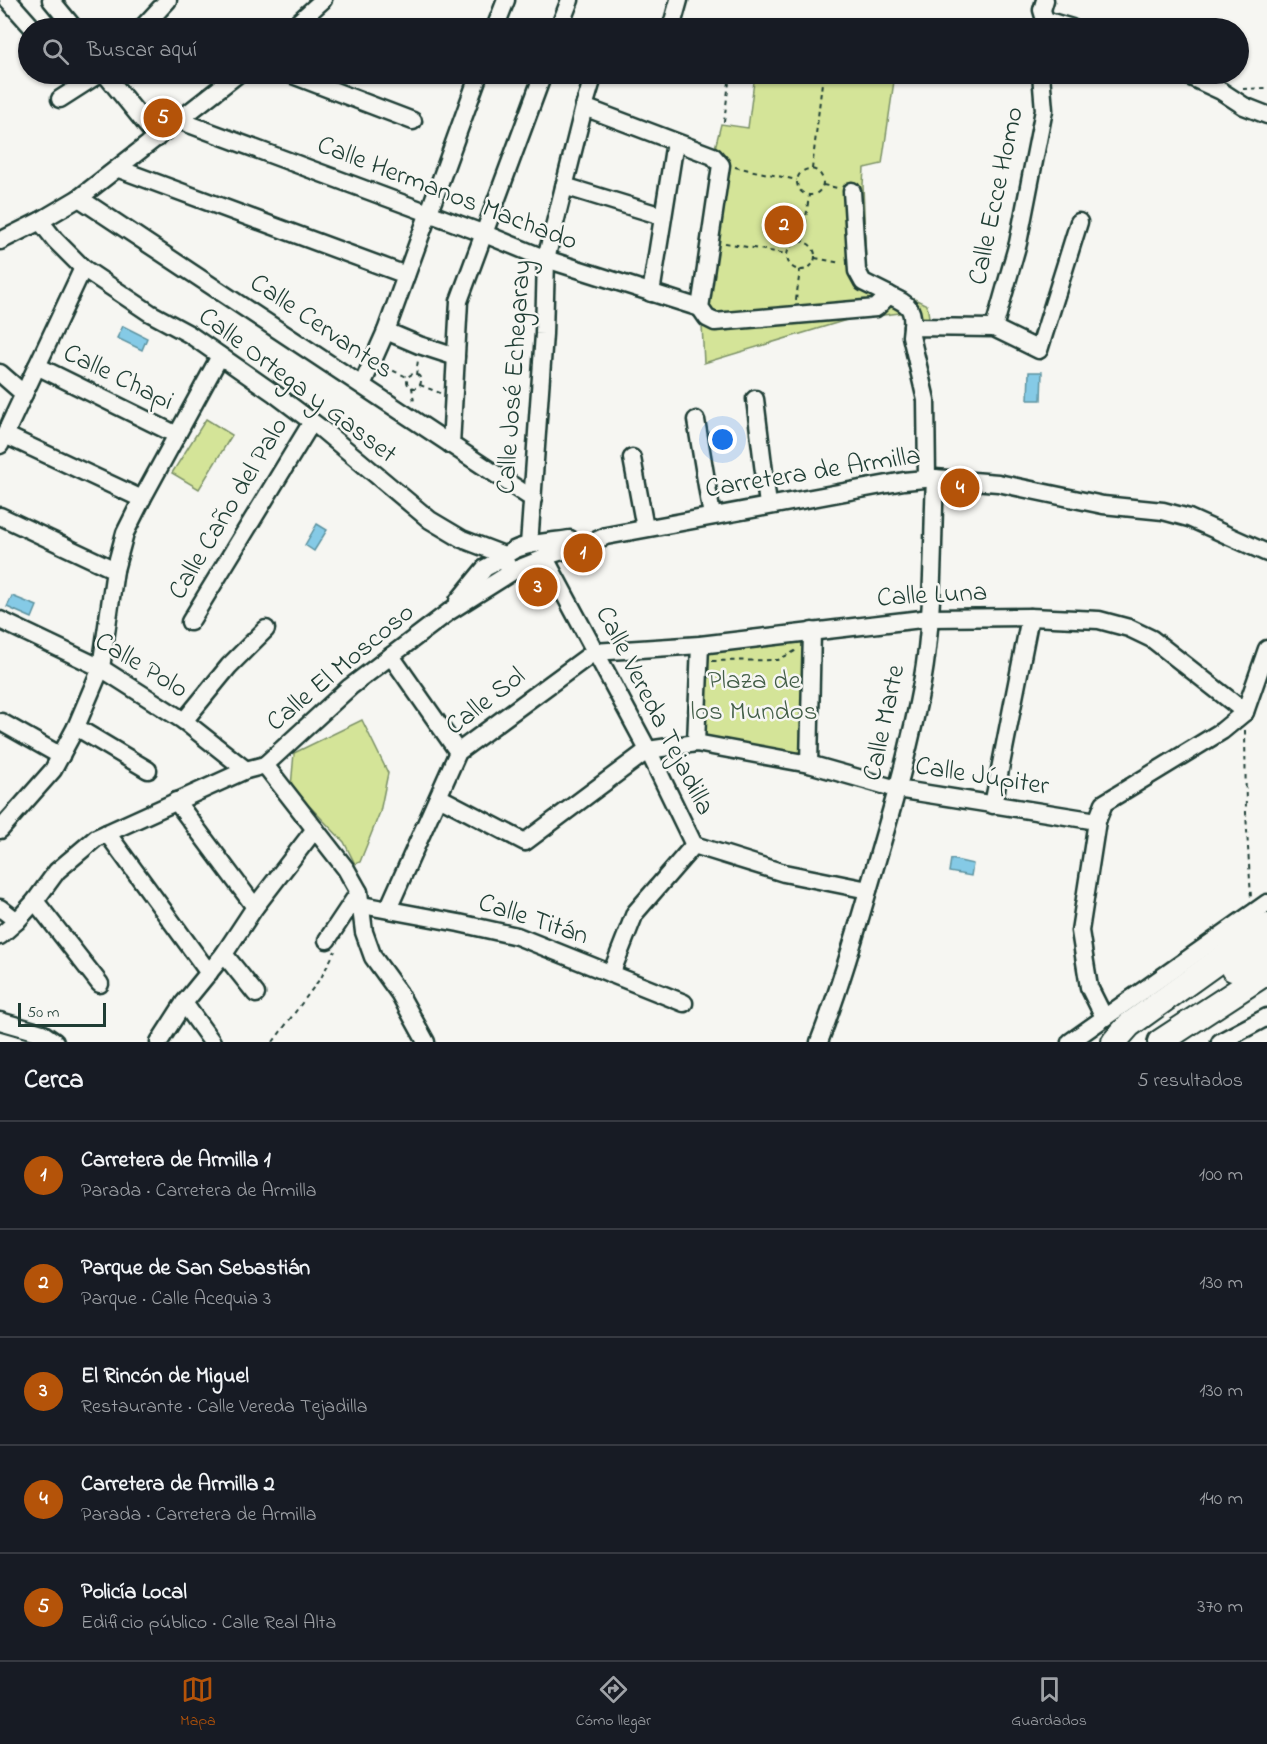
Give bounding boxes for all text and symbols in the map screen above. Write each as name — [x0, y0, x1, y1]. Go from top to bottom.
search box — [18, 18, 1249, 84]
icon: search — [39, 35, 72, 68]
text: Buscar aquí — [87, 35, 197, 67]
pin: 5 — [144, 96, 182, 140]
street label: Calle Ecce Homo — [959, 103, 1035, 289]
street label: Calle Hermanos Machado — [311, 126, 583, 262]
pin: 2 — [764, 202, 804, 248]
street label: Calle José Echegaray — [487, 258, 543, 496]
street label: Calle Cervantes — [241, 264, 401, 390]
street label: Calle Ortega y Gasset — [189, 298, 405, 474]
street label: Calle Chapi — [56, 334, 180, 422]
street label: Calle Caño del Palo — [159, 410, 299, 608]
your location — [708, 425, 737, 454]
street label: Carretera de Armilla — [702, 437, 924, 509]
pin: 4 — [940, 466, 980, 510]
pin: 1 — [564, 530, 602, 576]
pin: 3 — [518, 564, 558, 610]
street label: Calle Luna — [876, 574, 988, 618]
street label: Calle El Moscoso — [258, 594, 424, 742]
street label: Calle Vereda Tejadilla — [584, 600, 724, 822]
street label: Calle Polo — [87, 623, 195, 709]
street label: Calle Sol — [438, 658, 534, 746]
street label: Calle Marte — [854, 660, 917, 785]
park label: Plaza de los Mundos — [690, 662, 818, 732]
street label: Calle Júpiter — [912, 747, 1052, 807]
street label: Calle Titán — [473, 884, 593, 956]
scale bar — [18, 1000, 106, 1028]
text: 50 m — [27, 1001, 59, 1025]
text: Cerca — [24, 1062, 84, 1100]
text: 5 resultados — [1137, 1067, 1243, 1096]
text: Carretera de Armilla 1 — [81, 1145, 271, 1177]
text: 1 — [40, 1161, 47, 1190]
text: 100 m — [1199, 1161, 1243, 1190]
text: Parada · Carretera de Armilla — [81, 1177, 317, 1206]
text: Parque de San Sebastián — [81, 1253, 310, 1285]
text: 2 — [39, 1269, 48, 1298]
text: 130 m — [1199, 1269, 1243, 1298]
text: Parque · Calle Acequia 3 — [81, 1285, 271, 1314]
text: El Rincón de Miguel — [81, 1361, 249, 1393]
text: 3 — [39, 1377, 48, 1406]
text: 130 m — [1199, 1377, 1243, 1406]
text: Restaurante · Calle Vereda Tejadilla — [81, 1393, 368, 1422]
text: Carretera de Armilla 2 — [81, 1469, 275, 1501]
text: 4 — [39, 1485, 48, 1514]
text: 140 m — [1199, 1485, 1243, 1514]
text: Parada · Carretera de Armilla — [81, 1501, 317, 1530]
text: Policía Local — [81, 1577, 187, 1609]
text: 5 — [38, 1593, 49, 1622]
text: 370 m — [1197, 1593, 1243, 1622]
text: Edificio público · Calle Real Alta — [81, 1609, 336, 1638]
tab: Mapa — [180, 1673, 216, 1733]
tab: Cómo llegar — [576, 1673, 651, 1733]
tab: Guardados — [1011, 1673, 1087, 1733]

